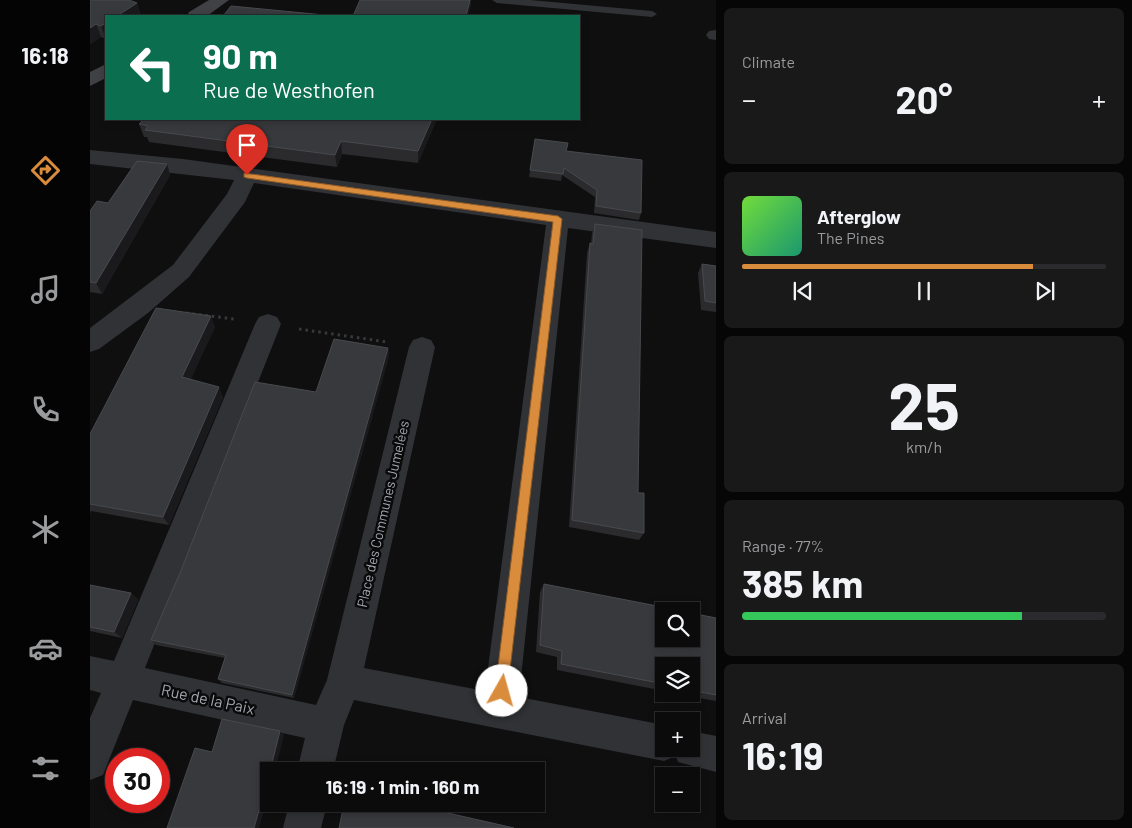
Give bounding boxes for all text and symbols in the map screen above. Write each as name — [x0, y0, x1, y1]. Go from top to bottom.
text: 90 m — [203, 34, 278, 76]
icon: left — [120, 35, 185, 100]
text: 16:18 — [21, 42, 69, 68]
text: Climate — [742, 52, 795, 71]
text: Rue de Westhofen — [203, 76, 375, 102]
text: 20° — [895, 76, 953, 122]
text: − — [742, 82, 756, 116]
text: + — [1092, 82, 1106, 116]
pin — [226, 124, 268, 175]
icon: arrive — [233, 131, 261, 159]
icon: directions — [28, 153, 63, 188]
text: Afterglow — [817, 205, 901, 228]
text: The Pines — [817, 228, 885, 247]
icon: music — [28, 272, 63, 307]
icon: previous — [789, 277, 817, 305]
icon: pause — [910, 277, 938, 305]
icon: next — [1031, 277, 1059, 305]
text: 25 — [888, 365, 960, 443]
icon: phone — [28, 392, 63, 427]
street label: Place des Communes Jumelées — [353, 419, 412, 609]
text: km/h — [906, 437, 942, 456]
icon: climate — [28, 512, 63, 547]
text: Range · 77% — [742, 536, 824, 555]
text: 385 km — [742, 560, 863, 606]
map controls — [655, 602, 700, 812]
button: search — [655, 602, 700, 647]
icon: car — [28, 631, 63, 666]
button: layers — [655, 657, 700, 702]
position arrow — [475, 664, 527, 716]
street label: Rue de la Paix — [160, 679, 257, 718]
text: Arrival — [742, 708, 787, 727]
button: + — [655, 712, 700, 757]
text: 16:19 — [742, 732, 823, 778]
speed limit sign: 30 — [105, 748, 170, 813]
icon: filters — [28, 751, 63, 786]
button: − — [655, 767, 700, 812]
text: 16:19 · 1 min · 160 m — [326, 775, 479, 798]

